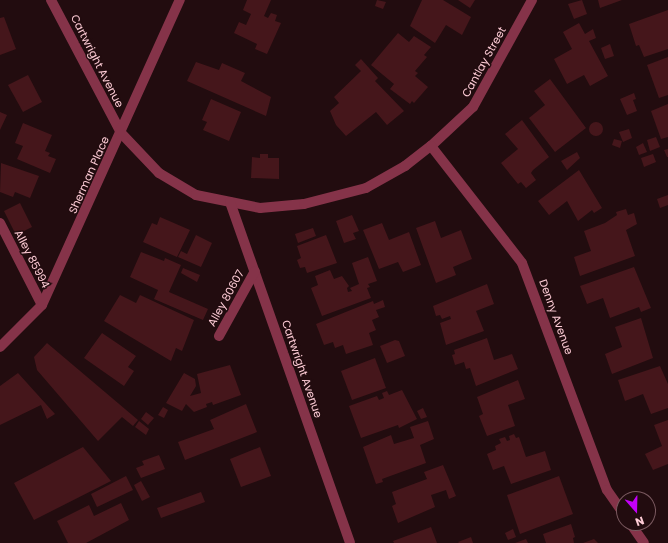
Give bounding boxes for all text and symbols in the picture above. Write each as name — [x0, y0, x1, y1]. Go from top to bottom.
street label: Cartwright Avenue — [68, 12, 126, 110]
street label: Cantlay Street — [459, 24, 509, 100]
street label: Sherman Place — [66, 134, 112, 216]
street label: Alley 85994 — [12, 228, 52, 290]
street label: Alley 80607 — [205, 267, 247, 329]
street label: Denny Avenue — [536, 278, 576, 356]
street label: Cartwright Avenue — [279, 318, 325, 420]
north arrow — [616, 491, 656, 531]
text: N — [633, 512, 646, 530]

